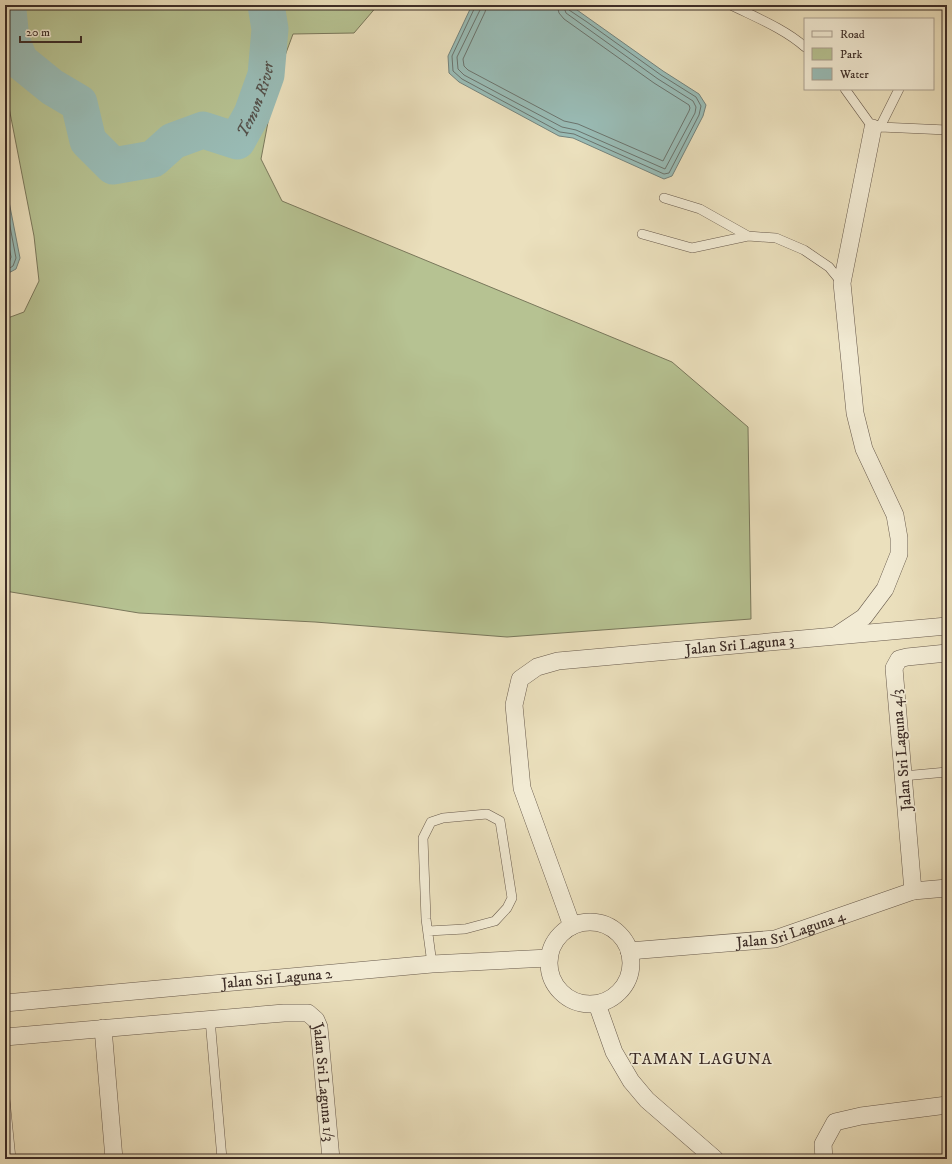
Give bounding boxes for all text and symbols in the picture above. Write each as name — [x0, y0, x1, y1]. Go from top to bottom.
scale bar — [20, 18, 81, 44]
legend — [804, 18, 934, 90]
text: 20 m — [26, 25, 50, 40]
text: Road — [840, 27, 865, 42]
text: Park — [840, 47, 862, 62]
water label: Temon River — [232, 60, 278, 140]
text: Water — [839, 67, 869, 82]
street label: Jalan Sri Laguna 3 — [683, 631, 795, 660]
street label: Jalan Sri Laguna 4/3 — [887, 688, 916, 814]
street label: Jalan Sri Laguna 4 — [734, 906, 848, 952]
street label: Jalan Sri Laguna 2 — [219, 964, 334, 993]
street label: Jalan Sri Laguna 1/3 — [308, 1018, 338, 1143]
district label: TAMAN LAGUNA — [629, 1049, 773, 1069]

